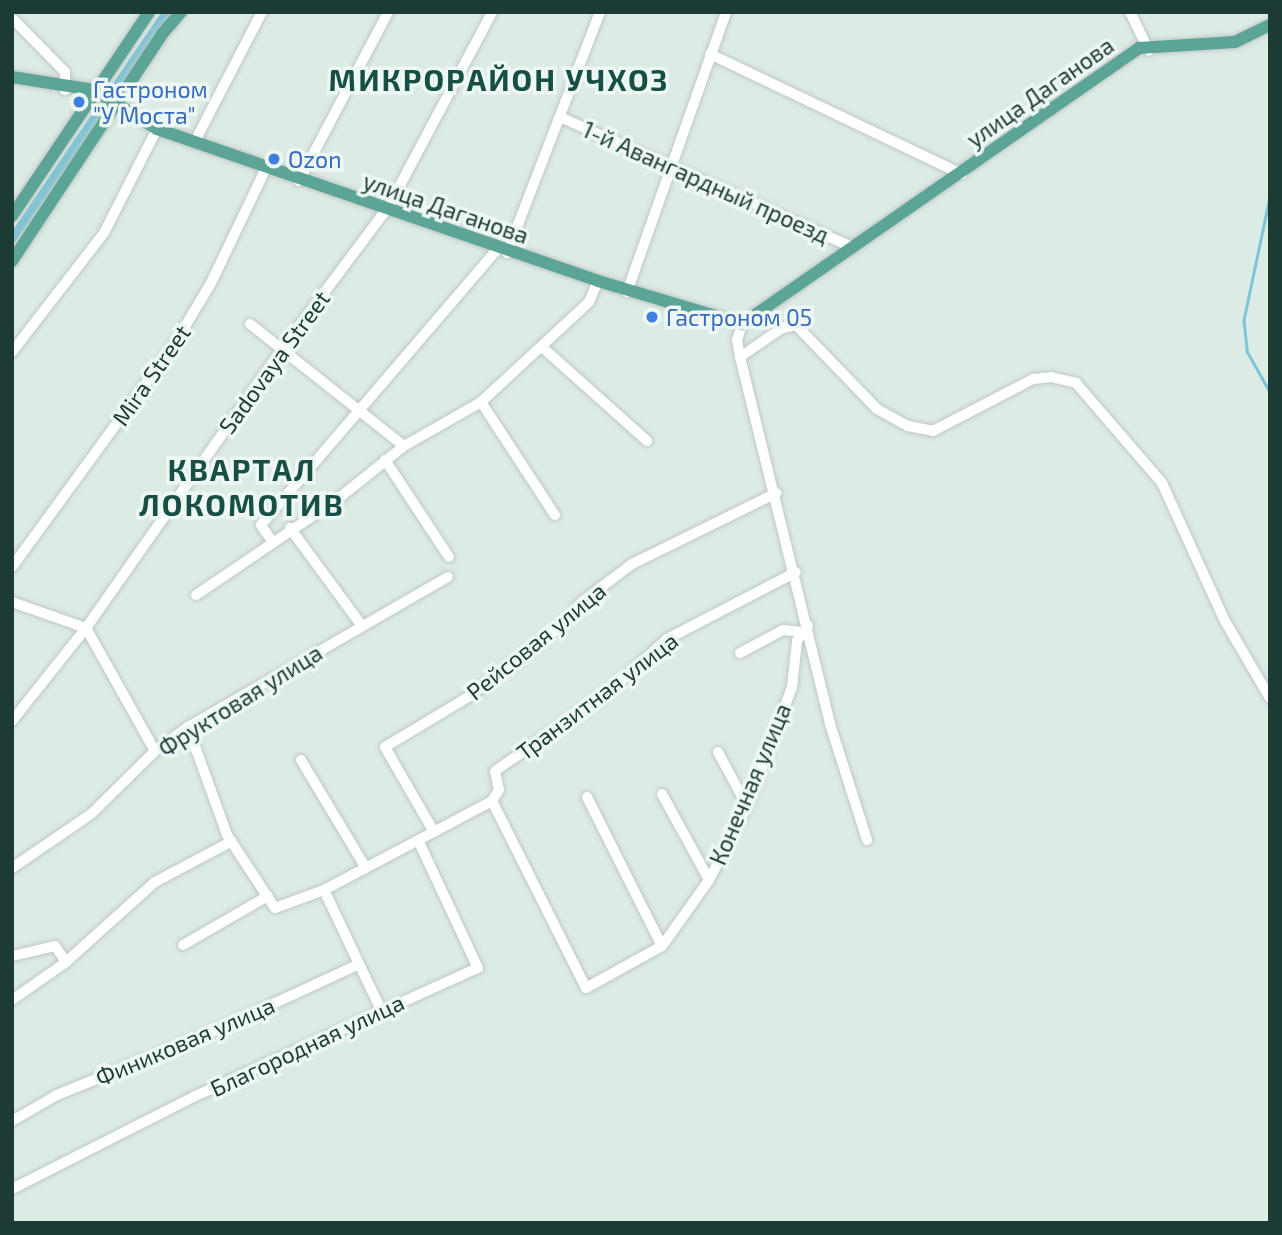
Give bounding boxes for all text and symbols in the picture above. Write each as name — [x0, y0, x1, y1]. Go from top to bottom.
street label: улица Даганова — [961, 31, 1119, 153]
district label: МИКРОРАЙОН УЧХОЗ — [331, 61, 667, 97]
place label: Гастроном "У Моста" — [93, 75, 208, 129]
marker: Гастроном "У Моста" — [71, 94, 87, 110]
street label: 1-й Авангардный проезд — [578, 115, 834, 249]
place label: Ozon — [288, 145, 341, 173]
marker: Ozon — [266, 151, 282, 167]
street label: улица Даганова — [360, 167, 532, 249]
street label: Sadovaya Street — [213, 285, 335, 439]
place label: Гастроном 05 — [666, 303, 812, 331]
marker: Гастроном 05 — [644, 309, 660, 325]
street label: Mira Street — [106, 319, 196, 431]
district label: КВАРТАЛ ЛОКОМОТИВ — [140, 451, 344, 522]
street label: Рейсовая улица — [461, 576, 611, 706]
street label: Транзитная улица — [511, 626, 683, 766]
street label: Фруктовая улица — [153, 638, 327, 762]
street label: Конечная улица — [704, 699, 796, 869]
street label: Благородная улица — [206, 988, 408, 1102]
street label: Финиковая улица — [91, 991, 279, 1091]

